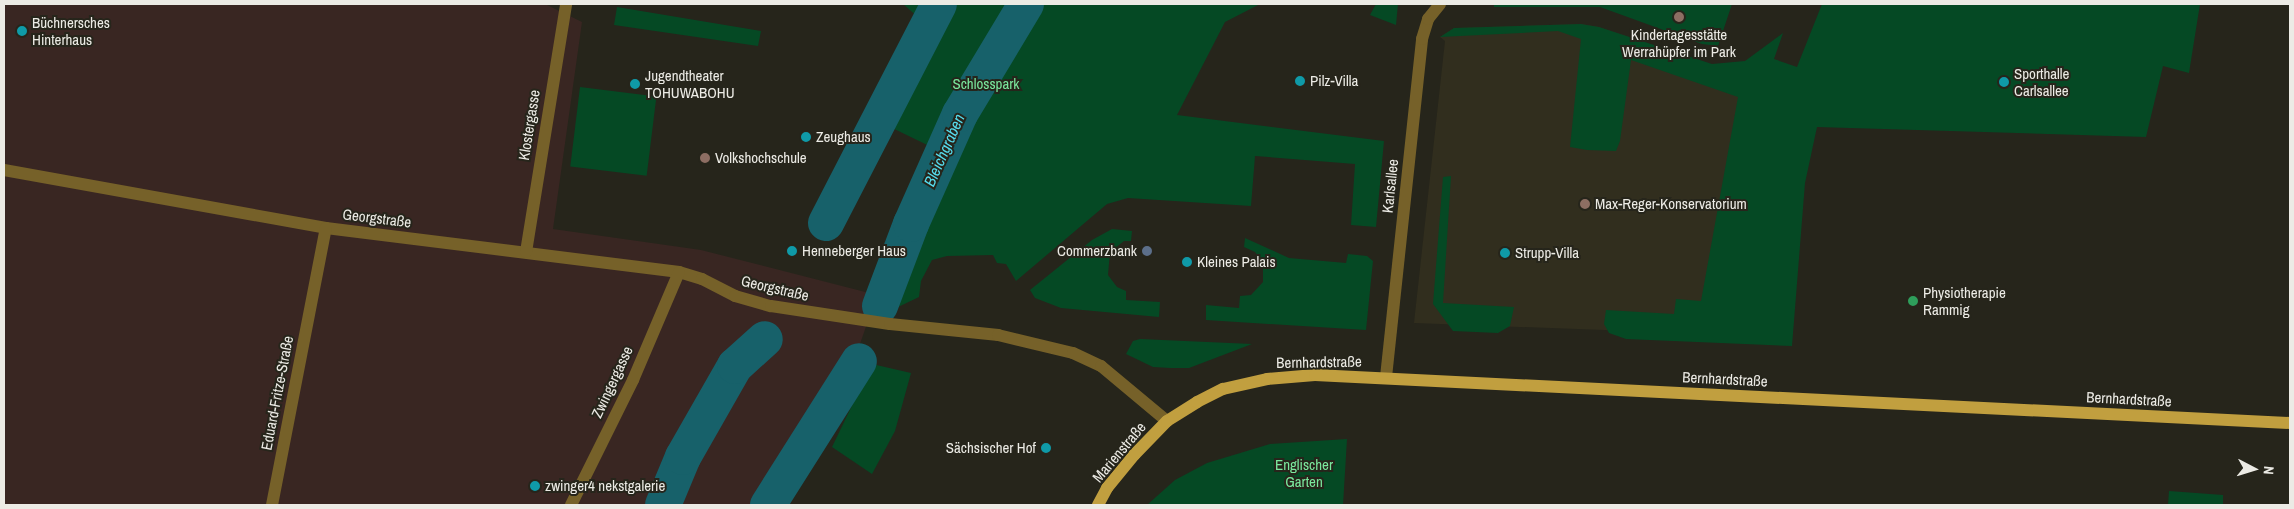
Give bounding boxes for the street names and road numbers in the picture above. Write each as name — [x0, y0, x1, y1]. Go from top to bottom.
street label: Klostergasse — [515, 88, 543, 162]
street label: Karlsallee — [1378, 158, 1402, 214]
street label: Georgstraße — [342, 205, 412, 231]
street label: Georgstraße — [739, 271, 811, 305]
street label: Eduard-Fritze-Straße — [257, 334, 297, 452]
street label: Zwingergasse — [588, 343, 636, 421]
street label: Bernhardstraße — [1276, 352, 1362, 372]
street label: Bernhardstraße — [1682, 368, 1768, 390]
street label: Bernhardstraße — [2086, 388, 2172, 410]
street label: Marienstraße — [1089, 418, 1149, 486]

